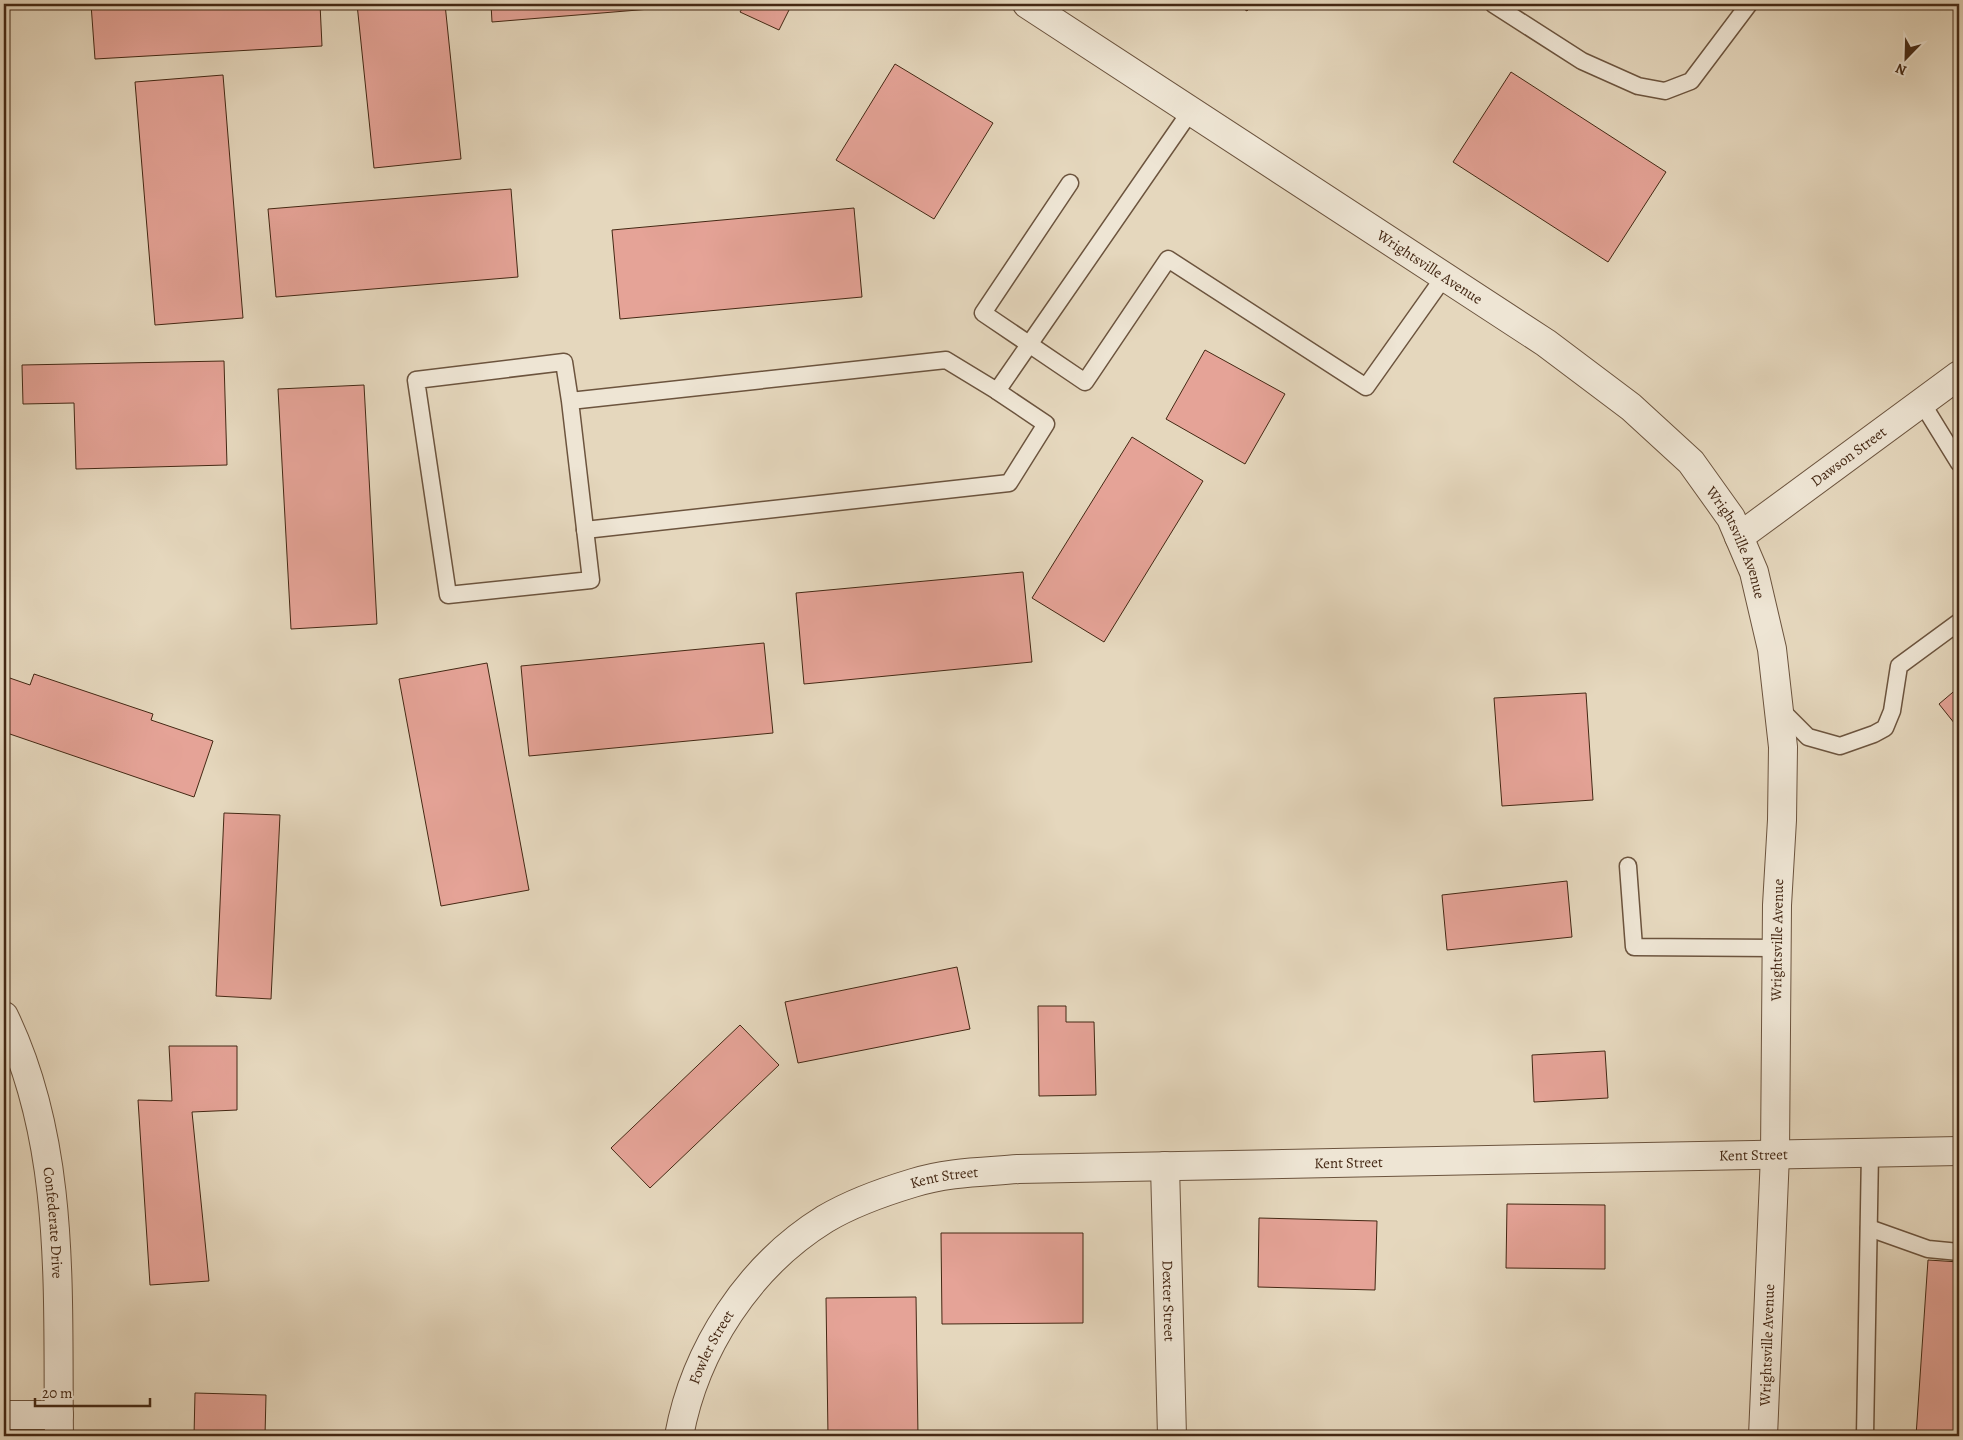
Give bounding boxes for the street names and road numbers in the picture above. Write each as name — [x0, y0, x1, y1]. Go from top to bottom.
street label: Wrightsville Avenue — [1372, 225, 1487, 309]
street label: Dawson Street — [1807, 422, 1891, 491]
street label: Wrightsville Avenue — [1701, 481, 1770, 601]
street label: Wrightsville Avenue — [1766, 878, 1788, 1002]
street label: Kent Street — [1719, 1144, 1788, 1166]
street label: Kent Street — [1314, 1152, 1383, 1173]
street label: Kent Street — [907, 1162, 979, 1193]
street label: Confederate Drive — [38, 1166, 67, 1279]
street label: Dexter Street — [1157, 1260, 1180, 1342]
street label: Wrightsville Avenue — [1755, 1283, 1779, 1408]
street label: Fowler Street — [684, 1306, 738, 1387]

